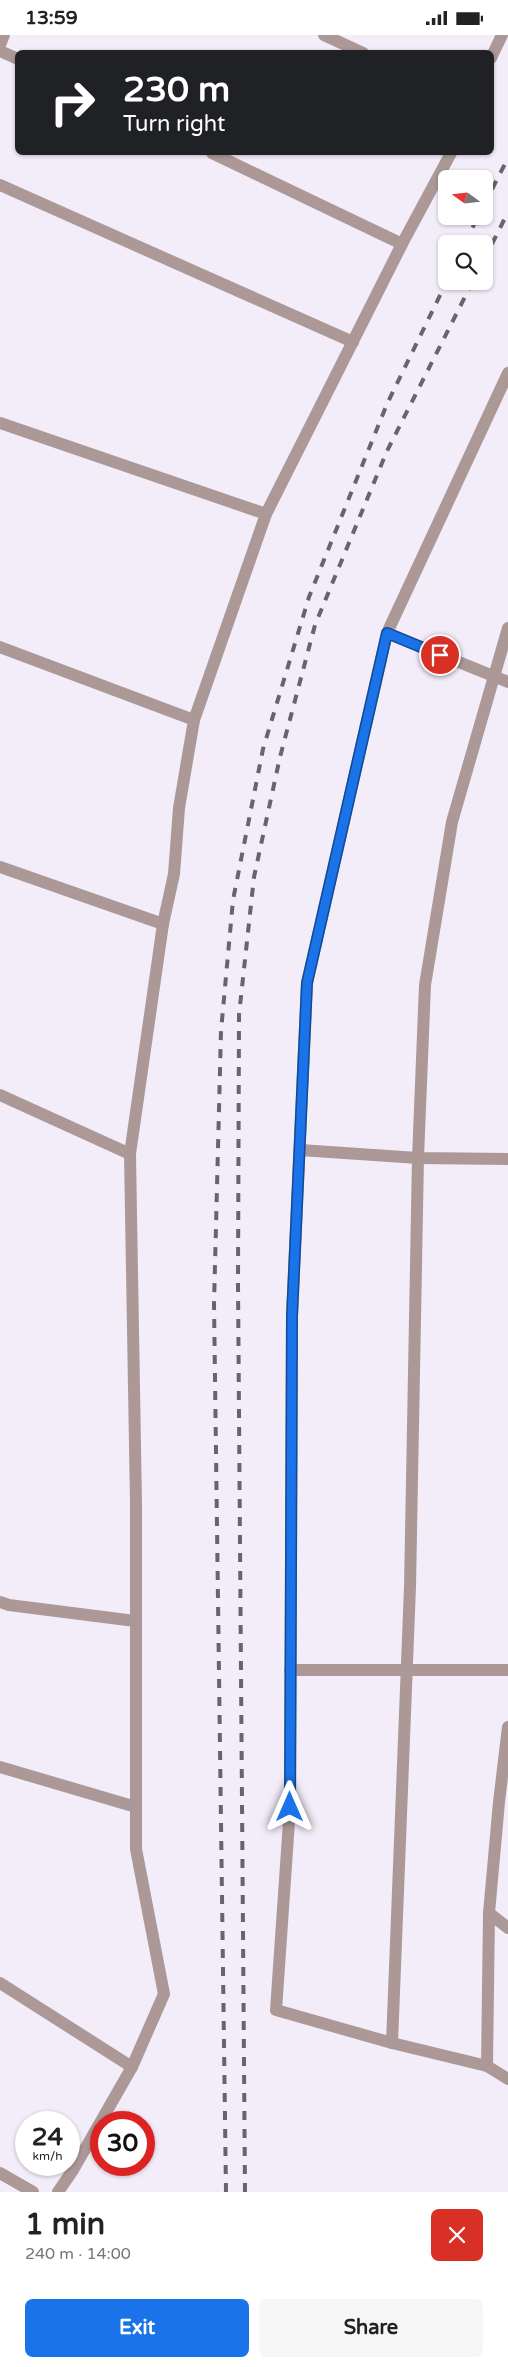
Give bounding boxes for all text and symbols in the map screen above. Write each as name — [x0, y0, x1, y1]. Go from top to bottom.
text: 13:59 — [25, 7, 78, 29]
text: 230 m — [123, 69, 230, 111]
icon: right — [40, 70, 105, 135]
text: Turn right — [123, 111, 225, 137]
north arrow — [438, 170, 492, 225]
map controls — [438, 170, 493, 290]
button: search — [438, 235, 493, 290]
pin — [419, 634, 461, 676]
icon: arrive — [426, 641, 454, 669]
position arrow — [263, 1780, 315, 1832]
speed limit sign: 30 — [90, 2111, 155, 2176]
text: 24 — [32, 2122, 63, 2152]
text: km/h — [32, 2149, 63, 2163]
text: 1 min — [25, 2206, 105, 2243]
button: close — [431, 2209, 483, 2261]
text: 240 m · 14:00 — [25, 2244, 131, 2264]
button: Exit — [25, 2299, 249, 2357]
button: Share — [259, 2299, 483, 2357]

